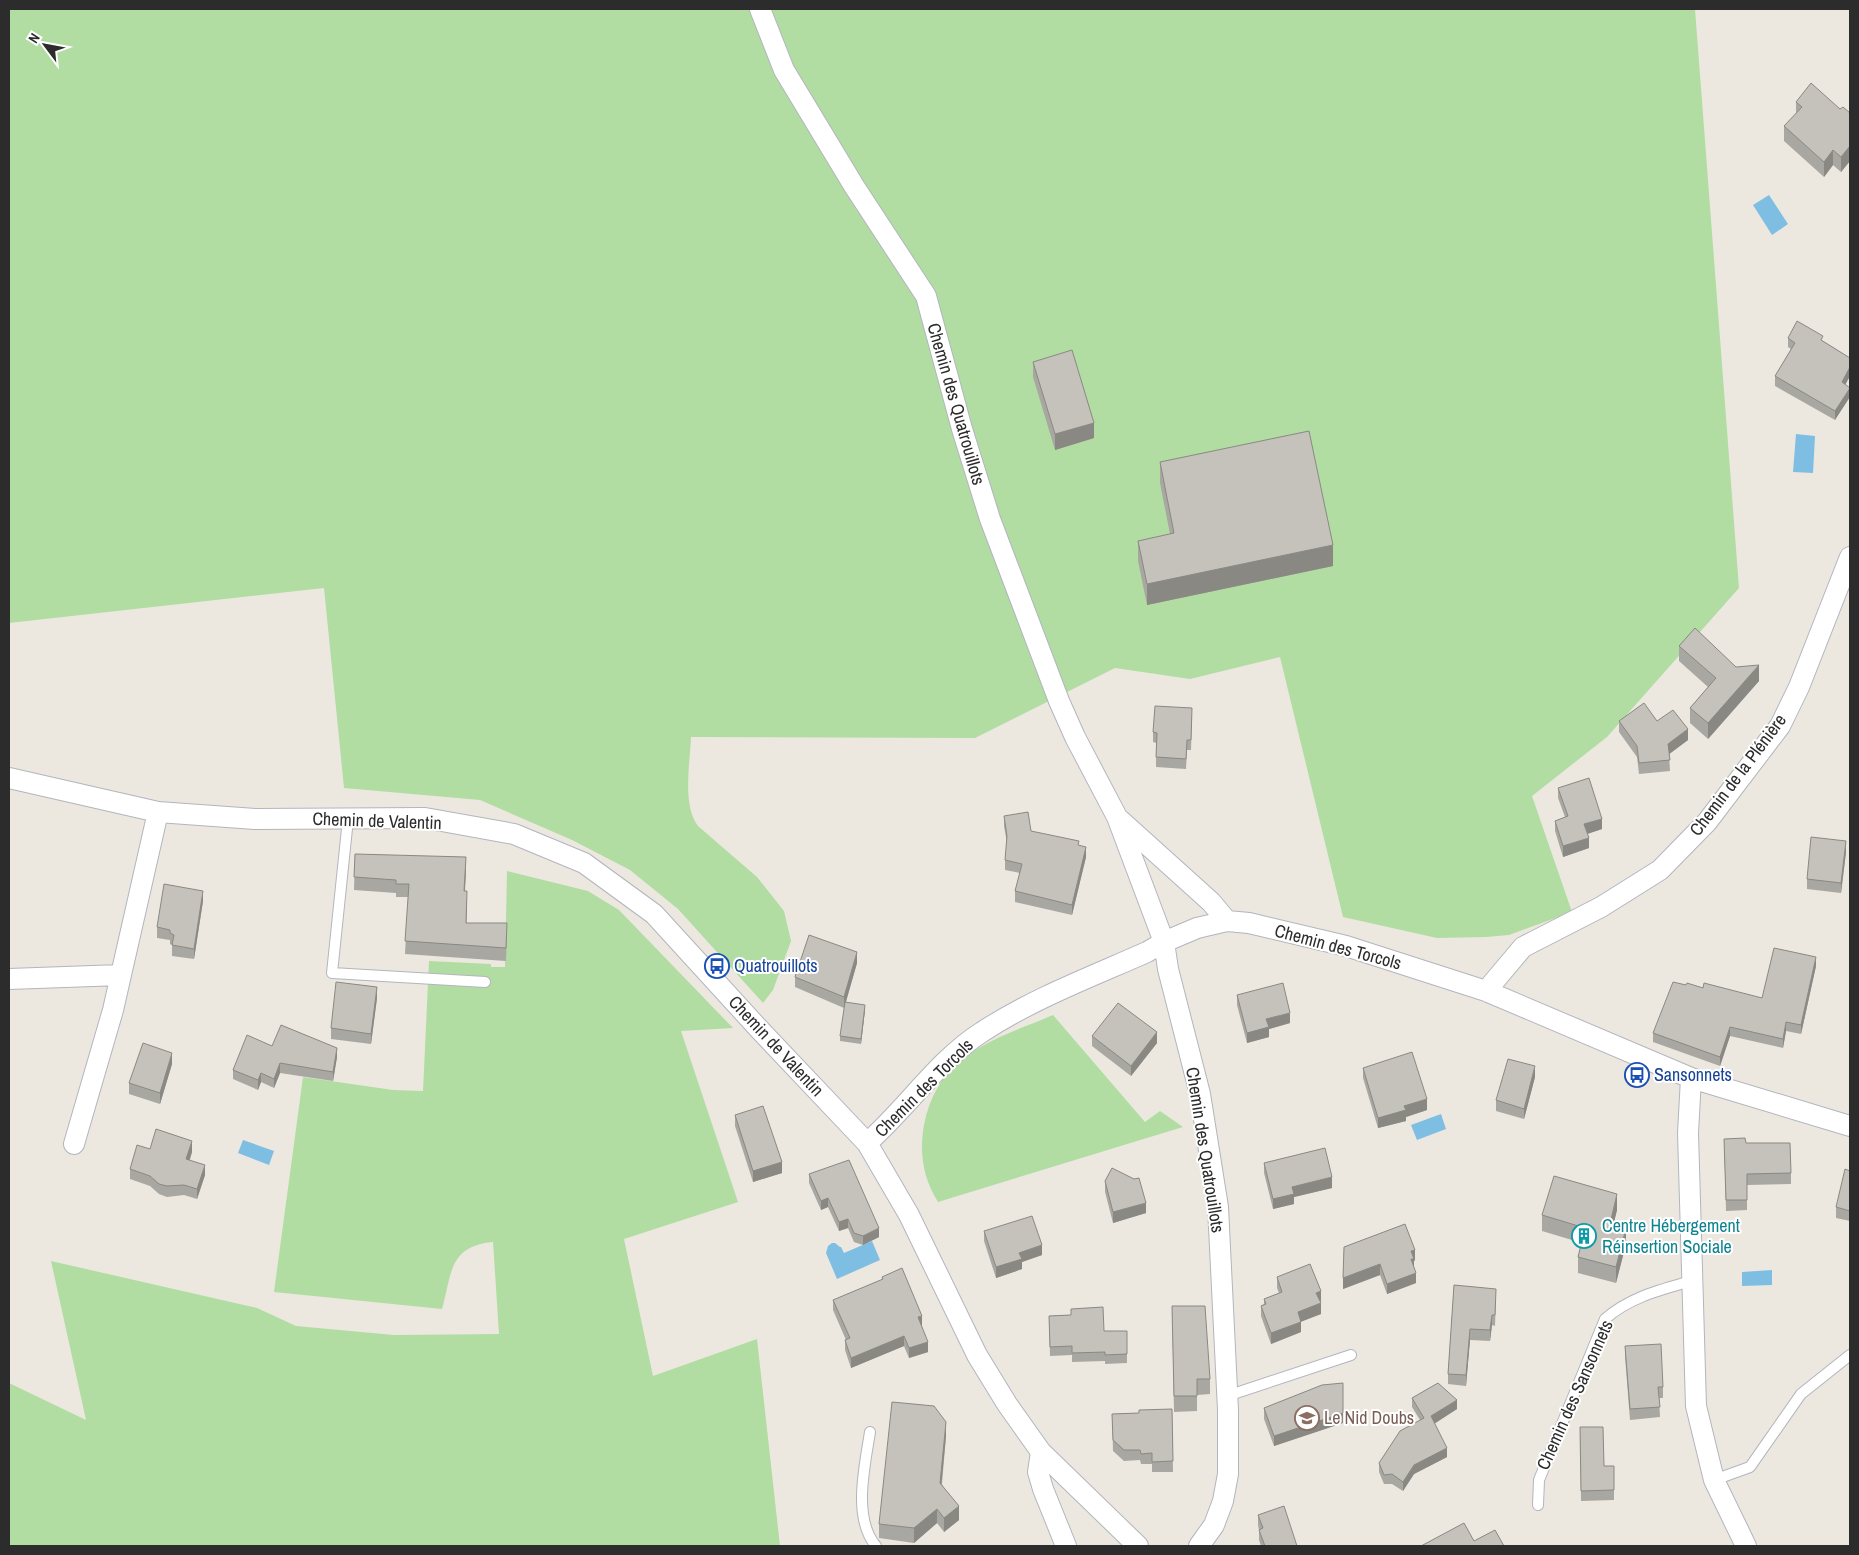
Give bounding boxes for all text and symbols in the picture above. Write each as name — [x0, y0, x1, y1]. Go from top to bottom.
north arrow — [20, 20, 70, 70]
text: N — [24, 30, 44, 46]
street label: Chemin des Quatrouillots — [921, 320, 992, 488]
street label: Chemin de la Plénière — [1683, 709, 1792, 841]
street label: Chemin de Valentin — [312, 806, 442, 835]
street label: Chemin des Torcols — [1272, 918, 1404, 975]
bus stop icon: Quatrouillots — [704, 953, 730, 979]
place label: Quatrouillots — [734, 953, 818, 978]
street label: Chemin de Valentin — [723, 990, 830, 1101]
street label: Chemin des Torcols — [869, 1033, 979, 1143]
bus stop icon: Sansonnets — [1624, 1062, 1650, 1088]
place label: Sansonnets — [1654, 1062, 1732, 1087]
street label: Chemin des Quatrouillots — [1180, 1065, 1231, 1235]
place label: Centre Hébergement Réinsertion Sociale — [1602, 1213, 1740, 1259]
building icon: Centre Hébergement Réinsertion Sociale — [1571, 1223, 1597, 1249]
street label: Chemin des Sansonnets — [1530, 1316, 1619, 1474]
school or university icon: Le Nid Doubs — [1294, 1405, 1320, 1431]
place label: Le Nid Doubs — [1324, 1405, 1414, 1430]

